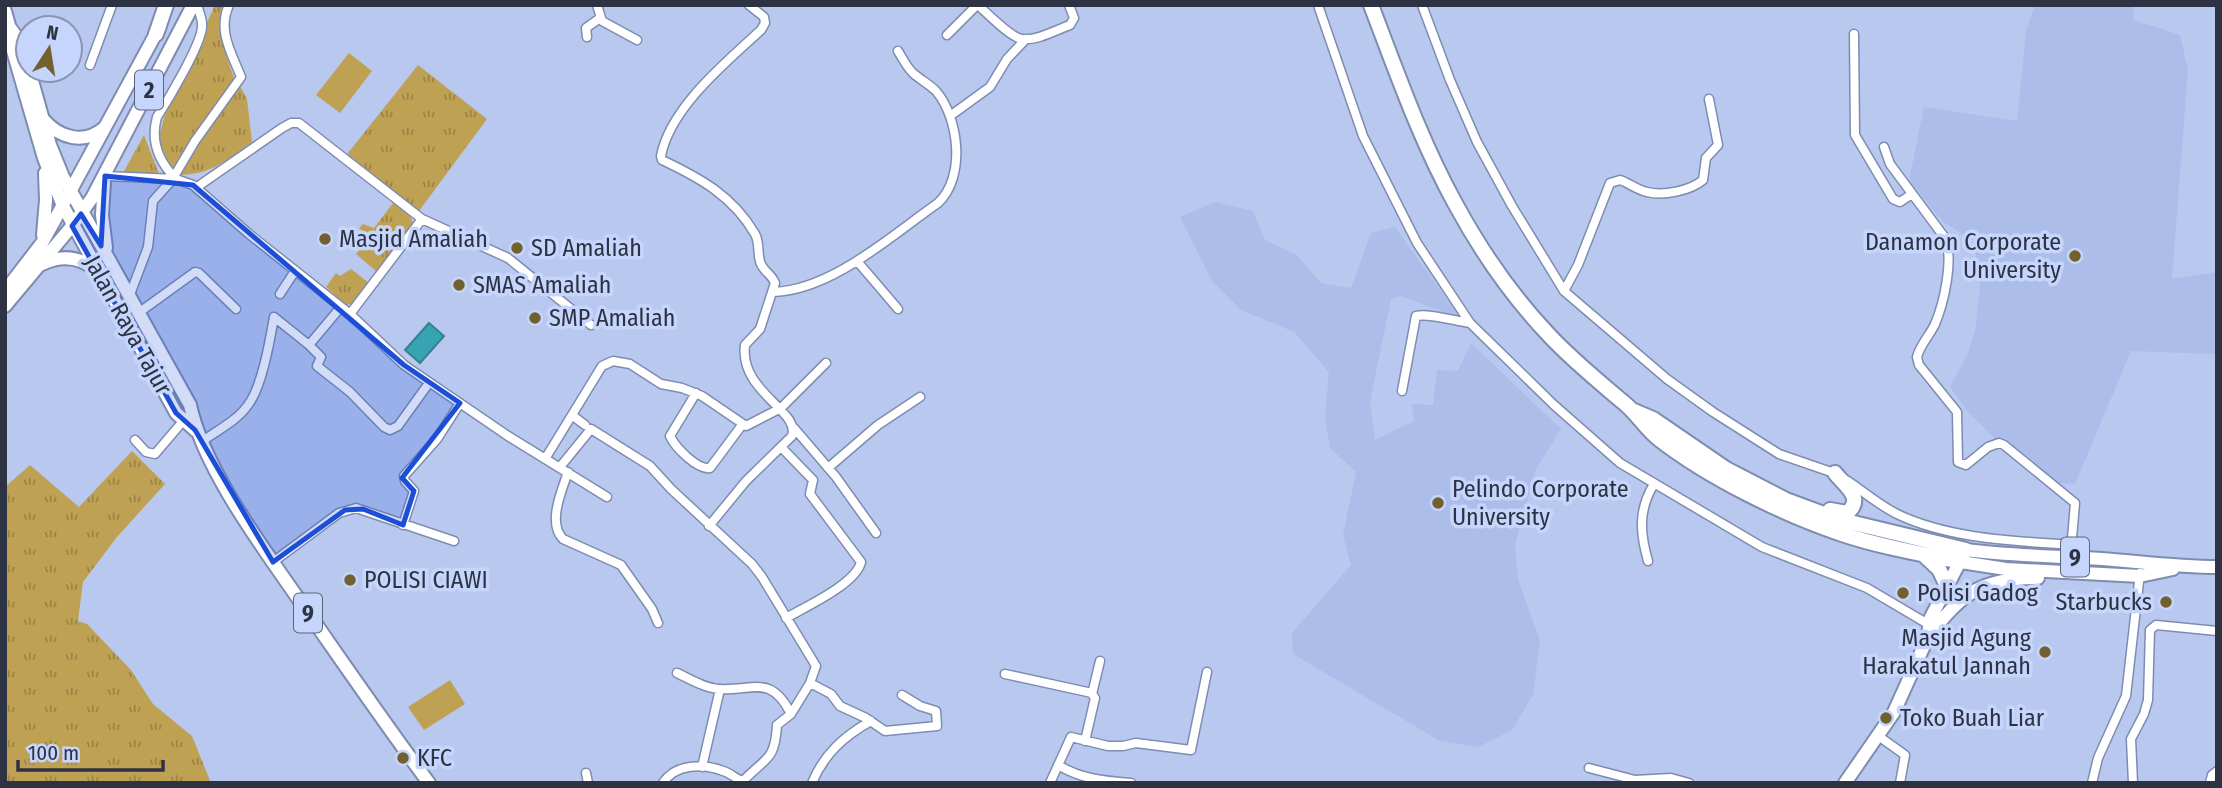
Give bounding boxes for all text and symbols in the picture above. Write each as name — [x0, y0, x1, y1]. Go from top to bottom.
north arrow — [14, 14, 84, 84]
text: N — [44, 20, 60, 45]
road number: 2 — [135, 71, 163, 110]
place label: Masjid Amaliah — [339, 225, 488, 253]
place label: Danamon Corporate University — [1865, 228, 2061, 284]
marker: Masjid Amaliah — [317, 231, 333, 247]
place label: SD Amaliah — [531, 234, 642, 262]
marker: SD Amaliah — [509, 240, 525, 256]
marker: Danamon Corporate University — [2067, 248, 2083, 264]
street label: Jalan Raya Tajur — [78, 251, 178, 400]
place label: SMAS Amaliah — [473, 271, 611, 299]
marker: SMAS Amaliah — [451, 277, 467, 293]
place label: SMP Amaliah — [549, 304, 675, 332]
marker: SMP Amaliah — [527, 310, 543, 326]
place label: Pelindo Corporate University — [1452, 475, 1629, 531]
marker: Pelindo Corporate University — [1430, 495, 1446, 511]
road number: 9 — [2061, 538, 2089, 576]
place label: POLISI CIAWI — [364, 566, 488, 594]
marker: POLISI CIAWI — [342, 572, 358, 588]
place label: Polisi Gadog — [1917, 579, 2039, 607]
marker: Polisi Gadog — [1895, 585, 1911, 601]
place label: Starbucks — [2055, 588, 2152, 616]
road number: 9 — [294, 594, 322, 632]
marker: Starbucks — [2158, 594, 2174, 610]
place label: Masjid Agung Harakatul Jannah — [1862, 624, 2032, 680]
marker: Masjid Agung Harakatul Jannah — [2037, 644, 2053, 660]
place label: Toko Buah Liar — [1900, 704, 2045, 732]
marker: Toko Buah Liar — [1878, 710, 1894, 726]
scale bar — [18, 728, 163, 772]
text: 100 m — [28, 740, 79, 766]
place label: KFC — [417, 744, 452, 772]
marker: KFC — [395, 750, 411, 766]

